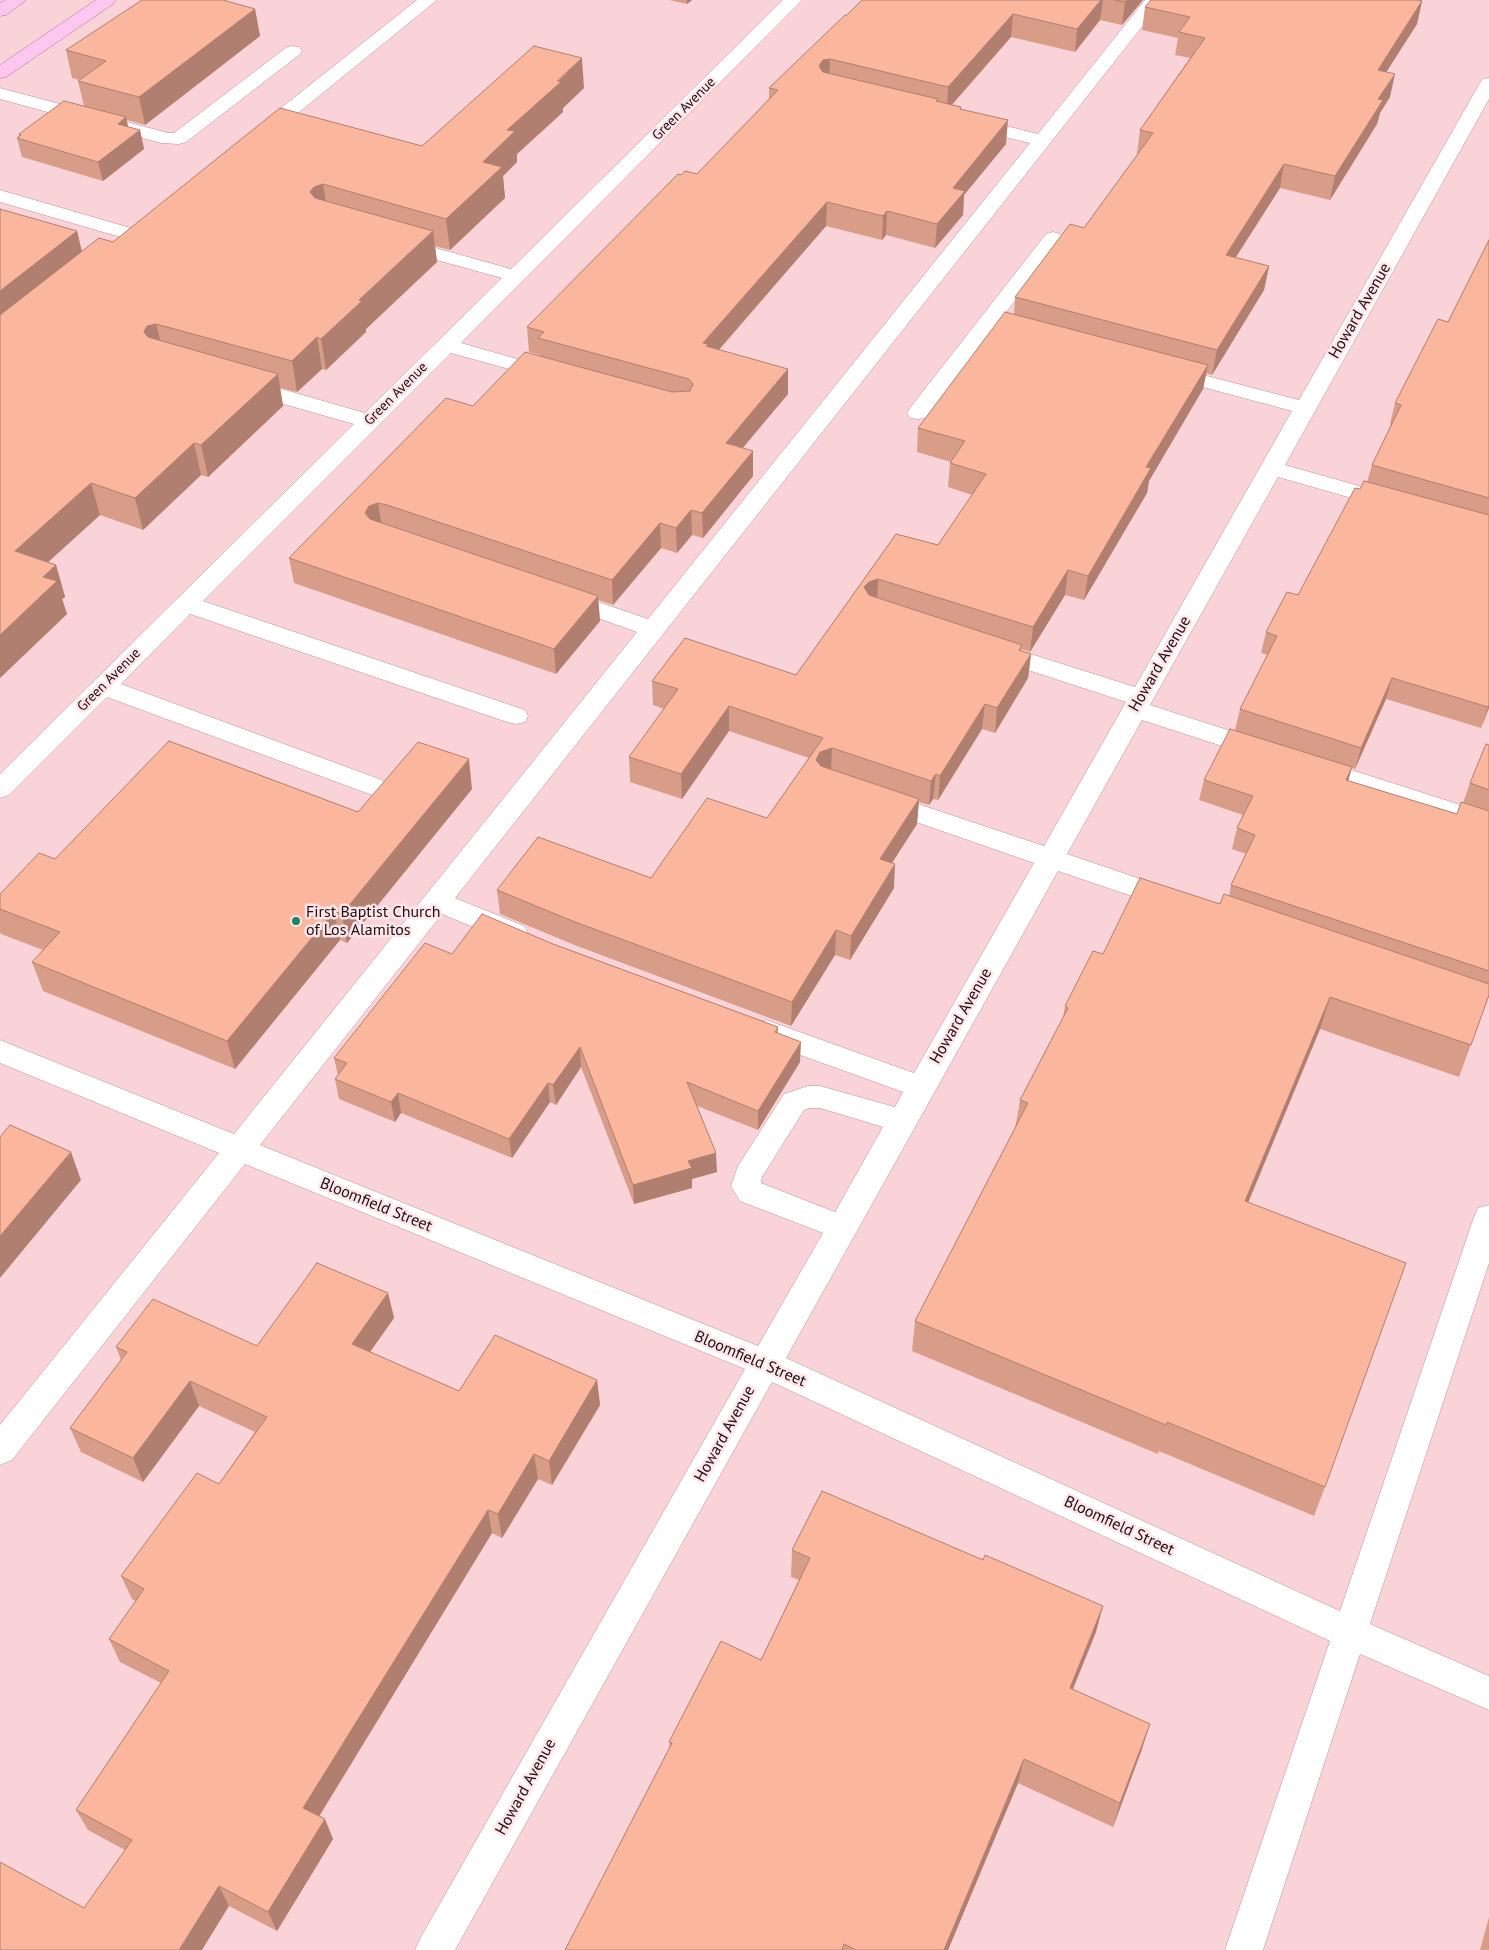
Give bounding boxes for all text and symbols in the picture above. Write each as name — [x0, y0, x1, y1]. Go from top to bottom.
street label: Green Avenue — [649, 74, 719, 144]
street label: Howard Avenue — [1325, 260, 1395, 362]
street label: Green Avenue — [361, 359, 431, 429]
street label: Howard Avenue — [1125, 613, 1195, 715]
street label: Green Avenue — [74, 645, 144, 715]
place label: First Baptist Church of Los Alamitos — [306, 902, 440, 940]
marker: First Baptist Church of Los Alamitos — [290, 915, 302, 927]
street label: Howard Avenue — [926, 965, 996, 1067]
street label: Bloomfield Street — [317, 1174, 435, 1236]
street label: Bloomfield Street — [691, 1327, 809, 1391]
street label: Howard Avenue — [691, 1382, 759, 1486]
street label: Bloomfield Street — [1061, 1492, 1177, 1560]
street label: Howard Avenue — [492, 1735, 560, 1839]

